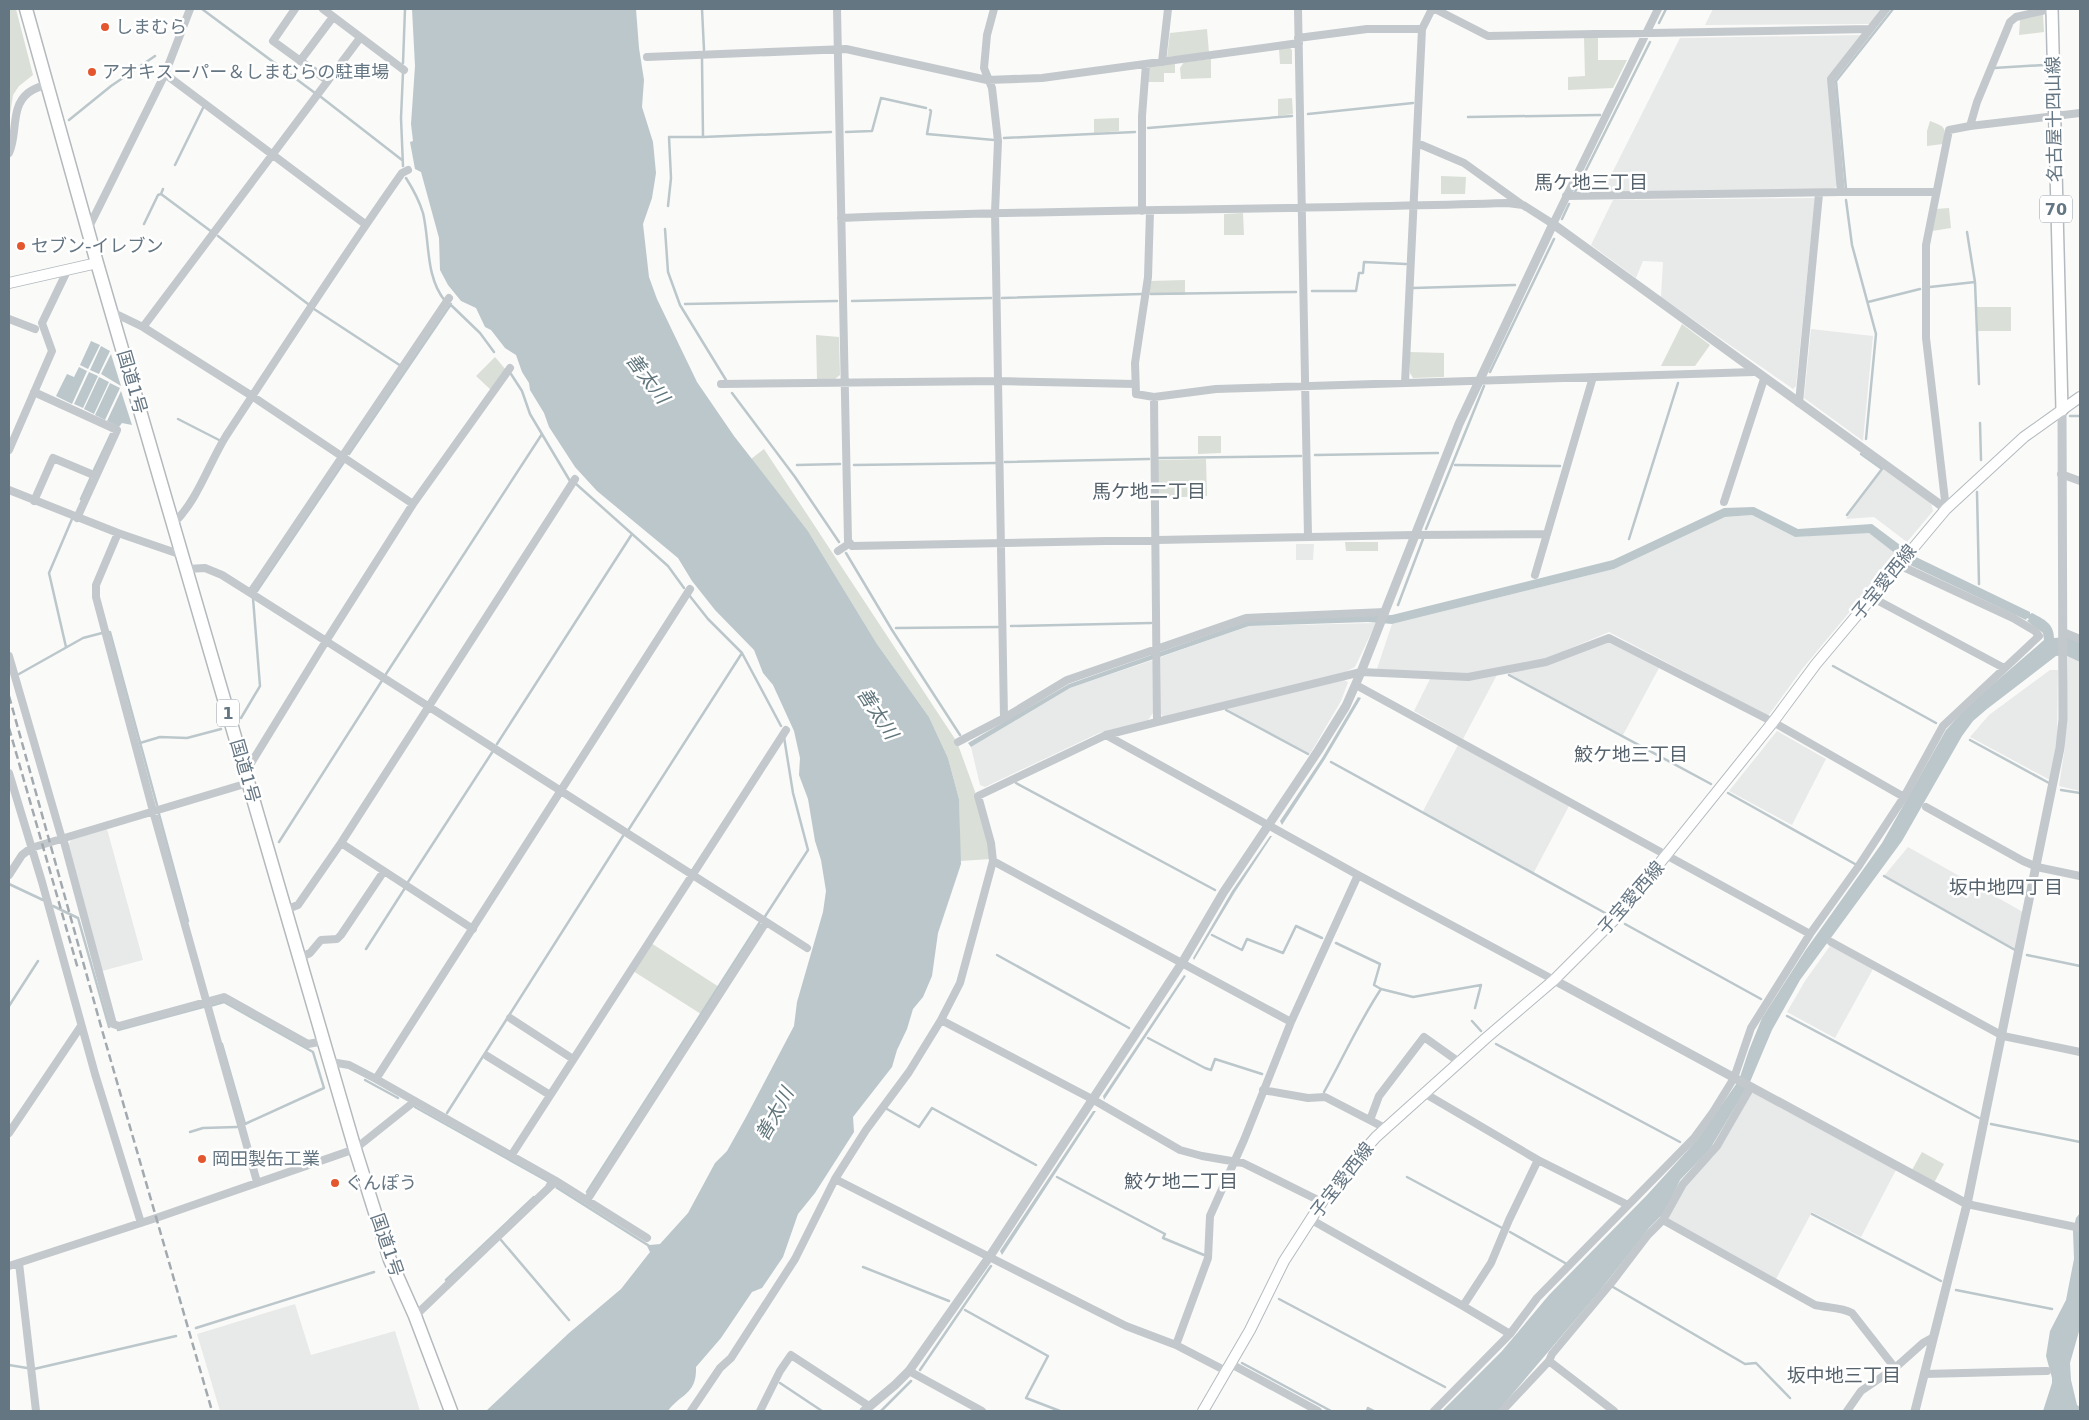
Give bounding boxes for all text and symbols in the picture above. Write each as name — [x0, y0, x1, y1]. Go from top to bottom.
place label: しまむら — [115, 16, 187, 37]
marker: しまむら — [99, 21, 111, 33]
street label: 名古屋十四山線 — [2042, 56, 2065, 182]
place label: アオキスーパー＆しまむらの駐車場 — [102, 61, 389, 82]
marker: アオキスーパー＆しまむらの駐車場 — [86, 66, 98, 78]
district label: 馬ケ地三丁目 — [1534, 171, 1648, 193]
road number: 70 — [2040, 195, 2072, 222]
place label: セブン-イレブン — [31, 235, 164, 256]
marker: セブン-イレブン — [15, 240, 27, 252]
street label: 国道1号 — [113, 348, 152, 416]
water label: 善太川 — [622, 349, 675, 409]
district label: 馬ケ地二丁目 — [1092, 480, 1206, 502]
street label: 子宝愛西線 — [1847, 540, 1920, 623]
water label: 善太川 — [853, 683, 904, 745]
road number: 1 — [217, 700, 239, 726]
street label: 国道1号 — [226, 737, 265, 805]
district label: 鮫ケ地三丁目 — [1574, 743, 1688, 765]
street label: 子宝愛西線 — [1593, 857, 1668, 939]
district label: 坂中地四丁目 — [1949, 876, 2063, 898]
water label: 善太川 — [751, 1082, 798, 1144]
street label: 子宝愛西線 — [1306, 1138, 1378, 1222]
place label: 岡田製缶工業 — [212, 1148, 320, 1169]
marker: 岡田製缶工業 — [196, 1153, 208, 1165]
district label: 鮫ケ地二丁目 — [1124, 1170, 1238, 1192]
place label: ぐんぽう — [345, 1172, 417, 1193]
marker: ぐんぽう — [329, 1177, 341, 1189]
street label: 国道1号 — [367, 1210, 408, 1279]
district label: 坂中地三丁目 — [1787, 1364, 1901, 1386]

